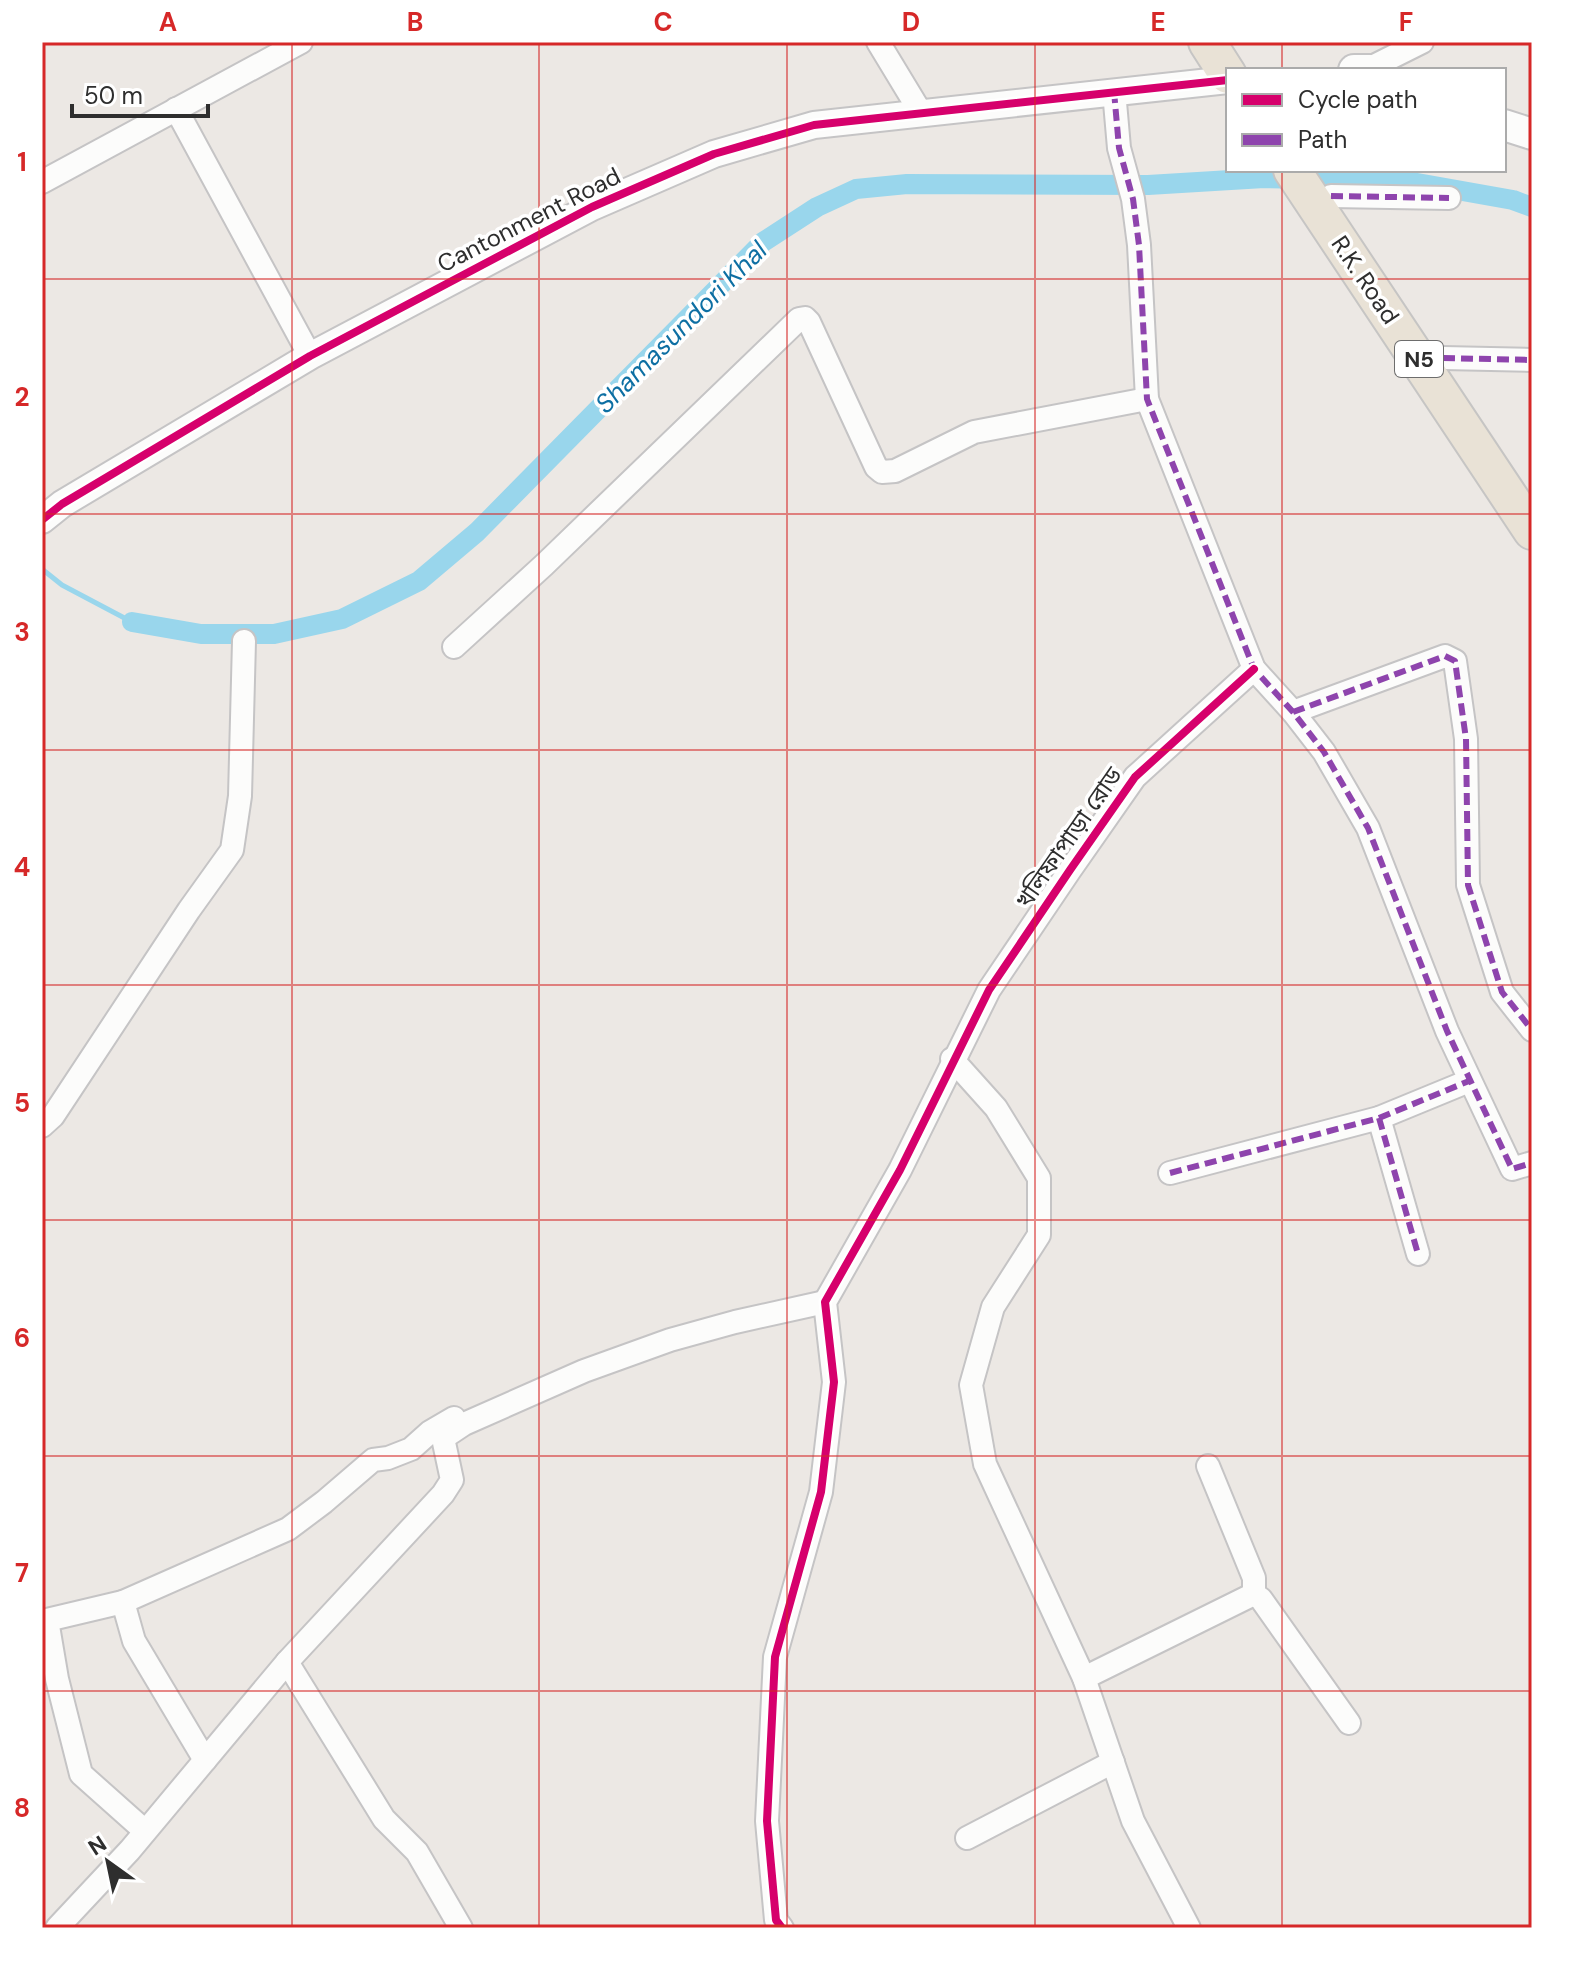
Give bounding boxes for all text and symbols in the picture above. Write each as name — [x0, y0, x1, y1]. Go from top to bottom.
text: A — [159, 5, 177, 39]
text: B — [407, 5, 423, 39]
text: C — [653, 5, 673, 39]
text: D — [902, 5, 920, 39]
text: E — [1150, 5, 1166, 39]
text: F — [1399, 5, 1413, 39]
scale bar — [72, 68, 208, 118]
legend — [1226, 68, 1506, 172]
text: 50 m — [84, 80, 143, 111]
text: Cycle path — [1298, 84, 1417, 115]
text: Path — [1298, 124, 1347, 155]
text: 1 — [17, 145, 27, 179]
street label: Cantonment Road — [432, 160, 626, 279]
street label: R.K. Road — [1325, 230, 1406, 330]
water label: Shamasundori Khal — [588, 233, 775, 420]
road number: N5 — [1395, 341, 1443, 377]
text: 2 — [14, 380, 30, 414]
text: 3 — [14, 615, 30, 649]
street label: খলিফাপাড়া রোড — [1008, 760, 1129, 915]
text: 4 — [14, 850, 30, 884]
text: 5 — [14, 1086, 30, 1120]
text: 6 — [14, 1321, 30, 1355]
text: 7 — [15, 1556, 29, 1590]
text: 8 — [14, 1791, 30, 1825]
north arrow — [68, 1822, 148, 1902]
text: N — [83, 1829, 112, 1862]

